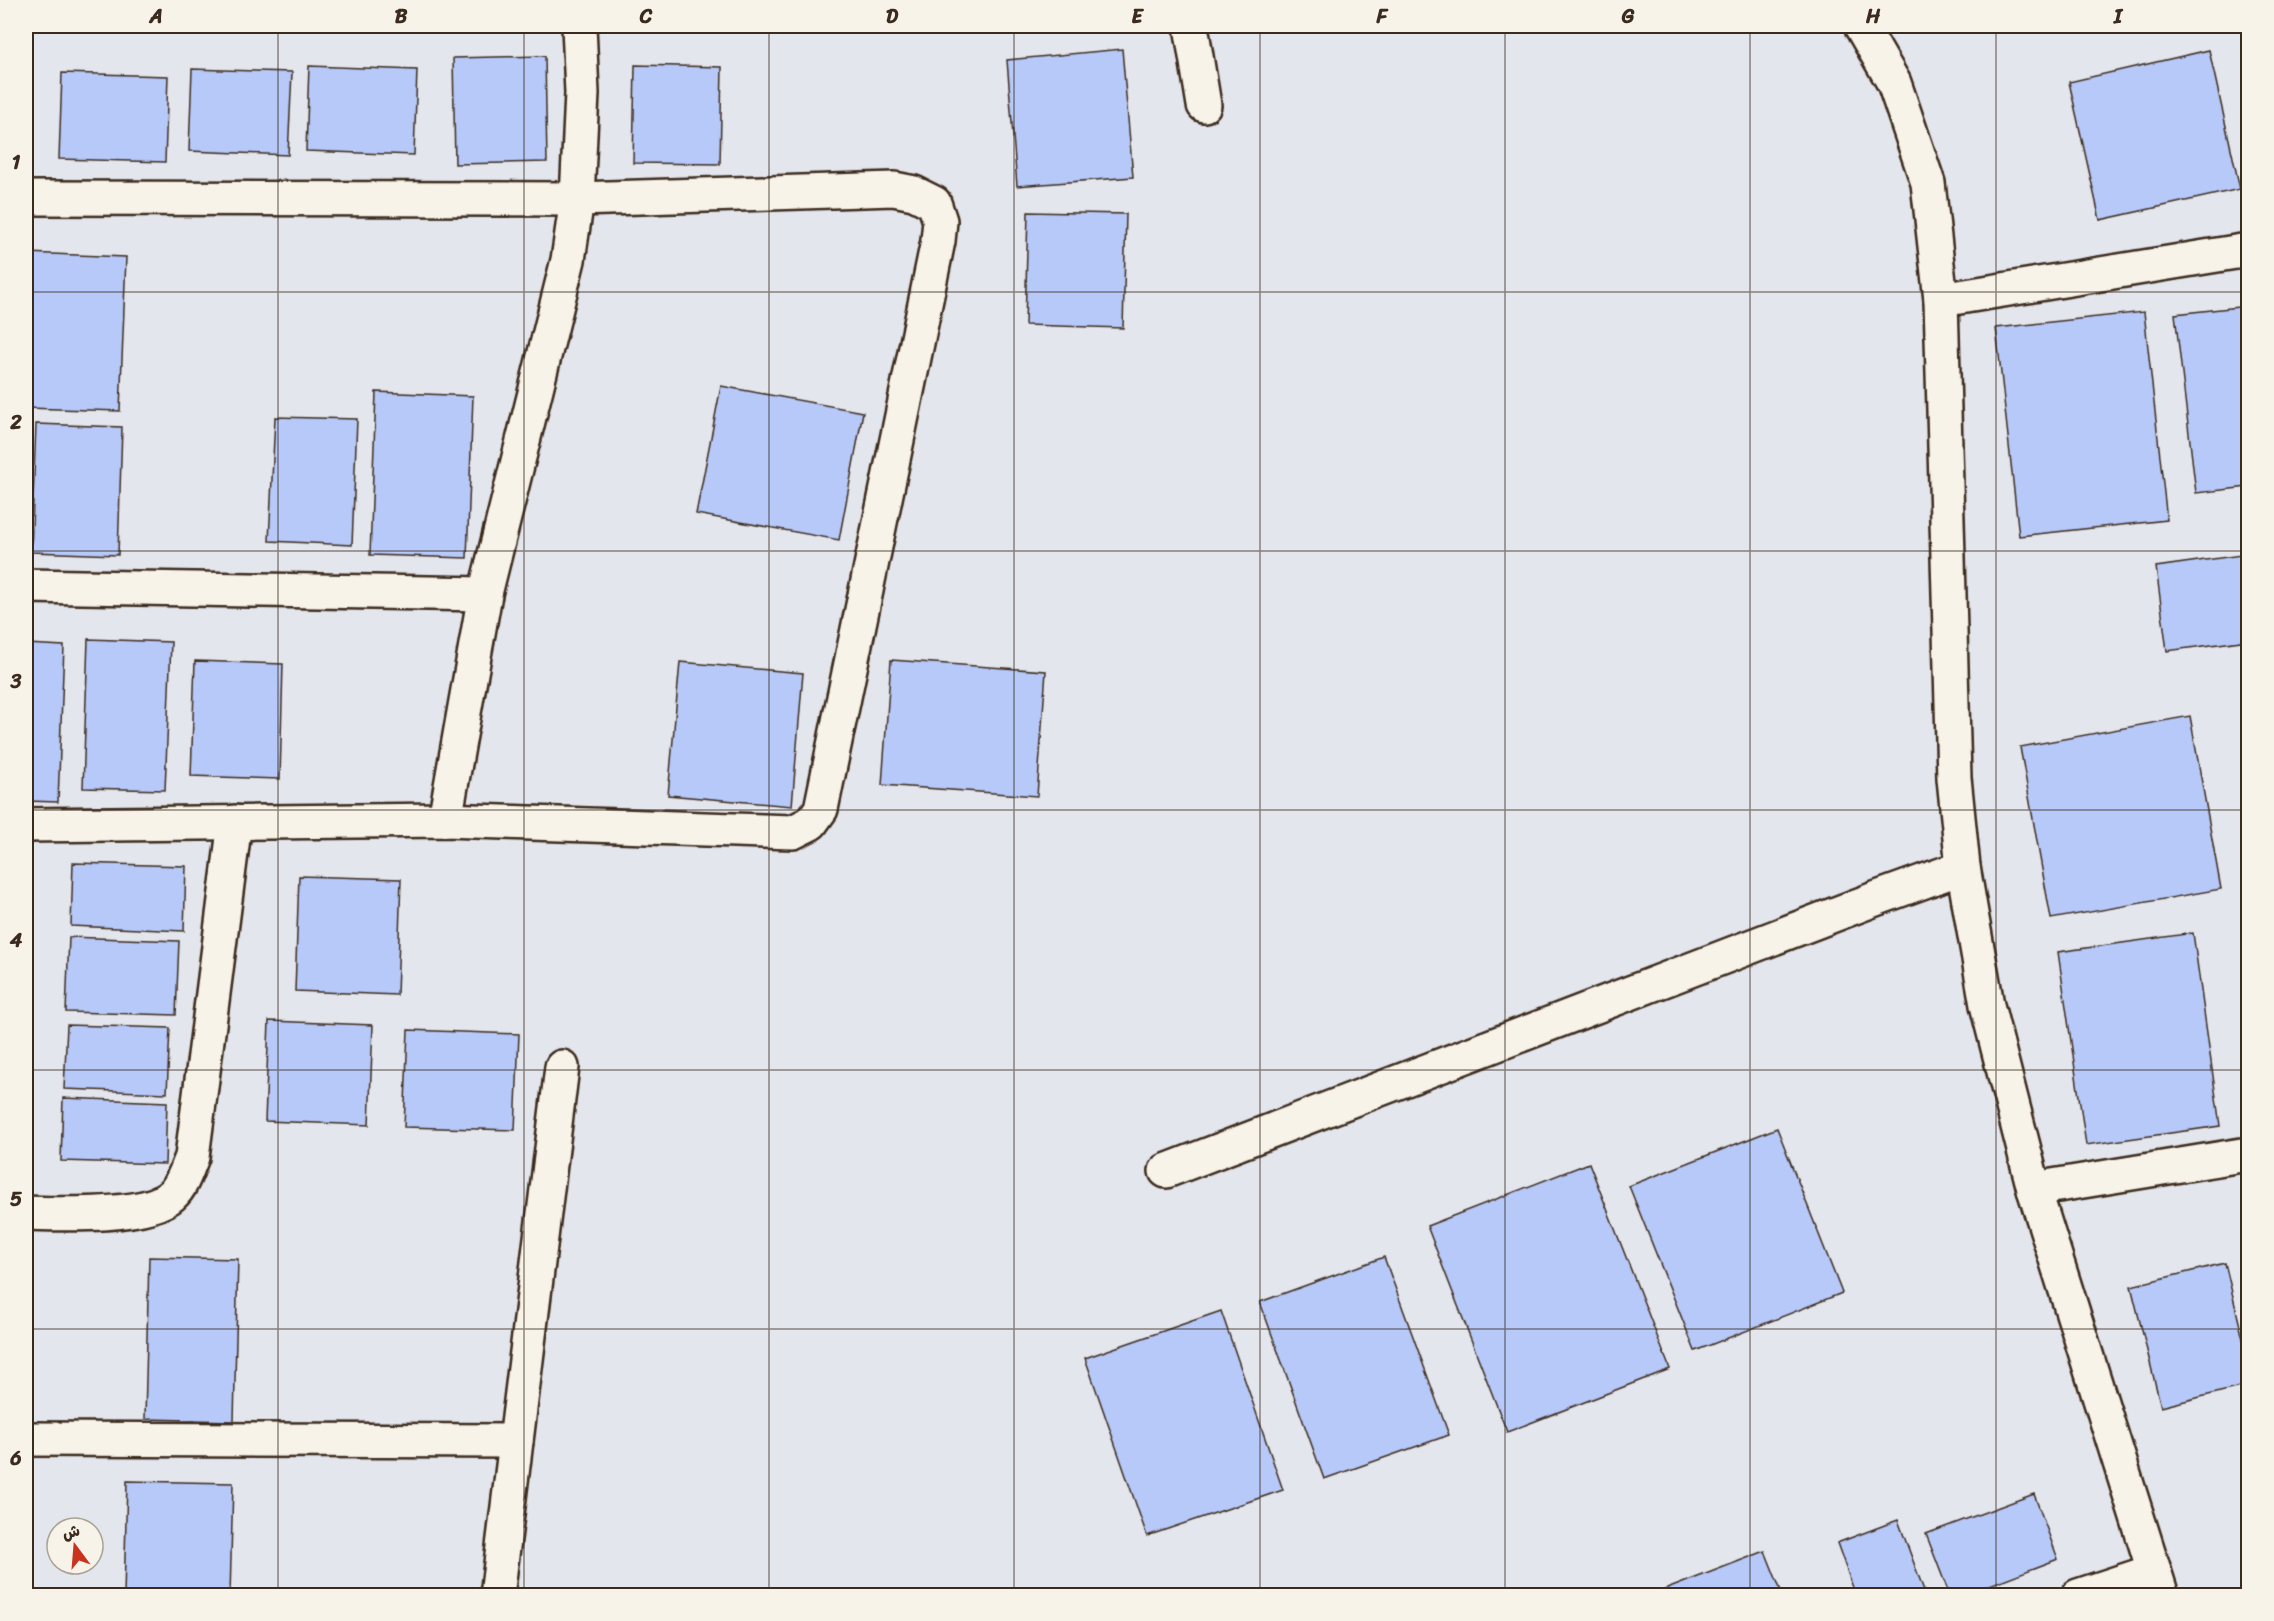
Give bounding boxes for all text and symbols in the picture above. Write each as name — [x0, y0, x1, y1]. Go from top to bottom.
text: A — [148, 0, 163, 34]
text: B — [395, 0, 408, 34]
text: C — [639, 0, 653, 34]
text: D — [886, 0, 899, 34]
text: E — [1131, 0, 1144, 34]
text: F — [1376, 0, 1389, 34]
text: G — [1621, 0, 1635, 34]
text: H — [1865, 0, 1881, 34]
text: I — [2113, 0, 2124, 34]
text: 1 — [12, 145, 21, 180]
text: 2 — [9, 405, 22, 440]
text: 3 — [10, 664, 22, 699]
text: 4 — [9, 923, 23, 958]
text: 5 — [10, 1182, 22, 1217]
text: 6 — [9, 1441, 22, 1476]
north arrow — [45, 1516, 105, 1576]
text: ش — [59, 1516, 83, 1548]

